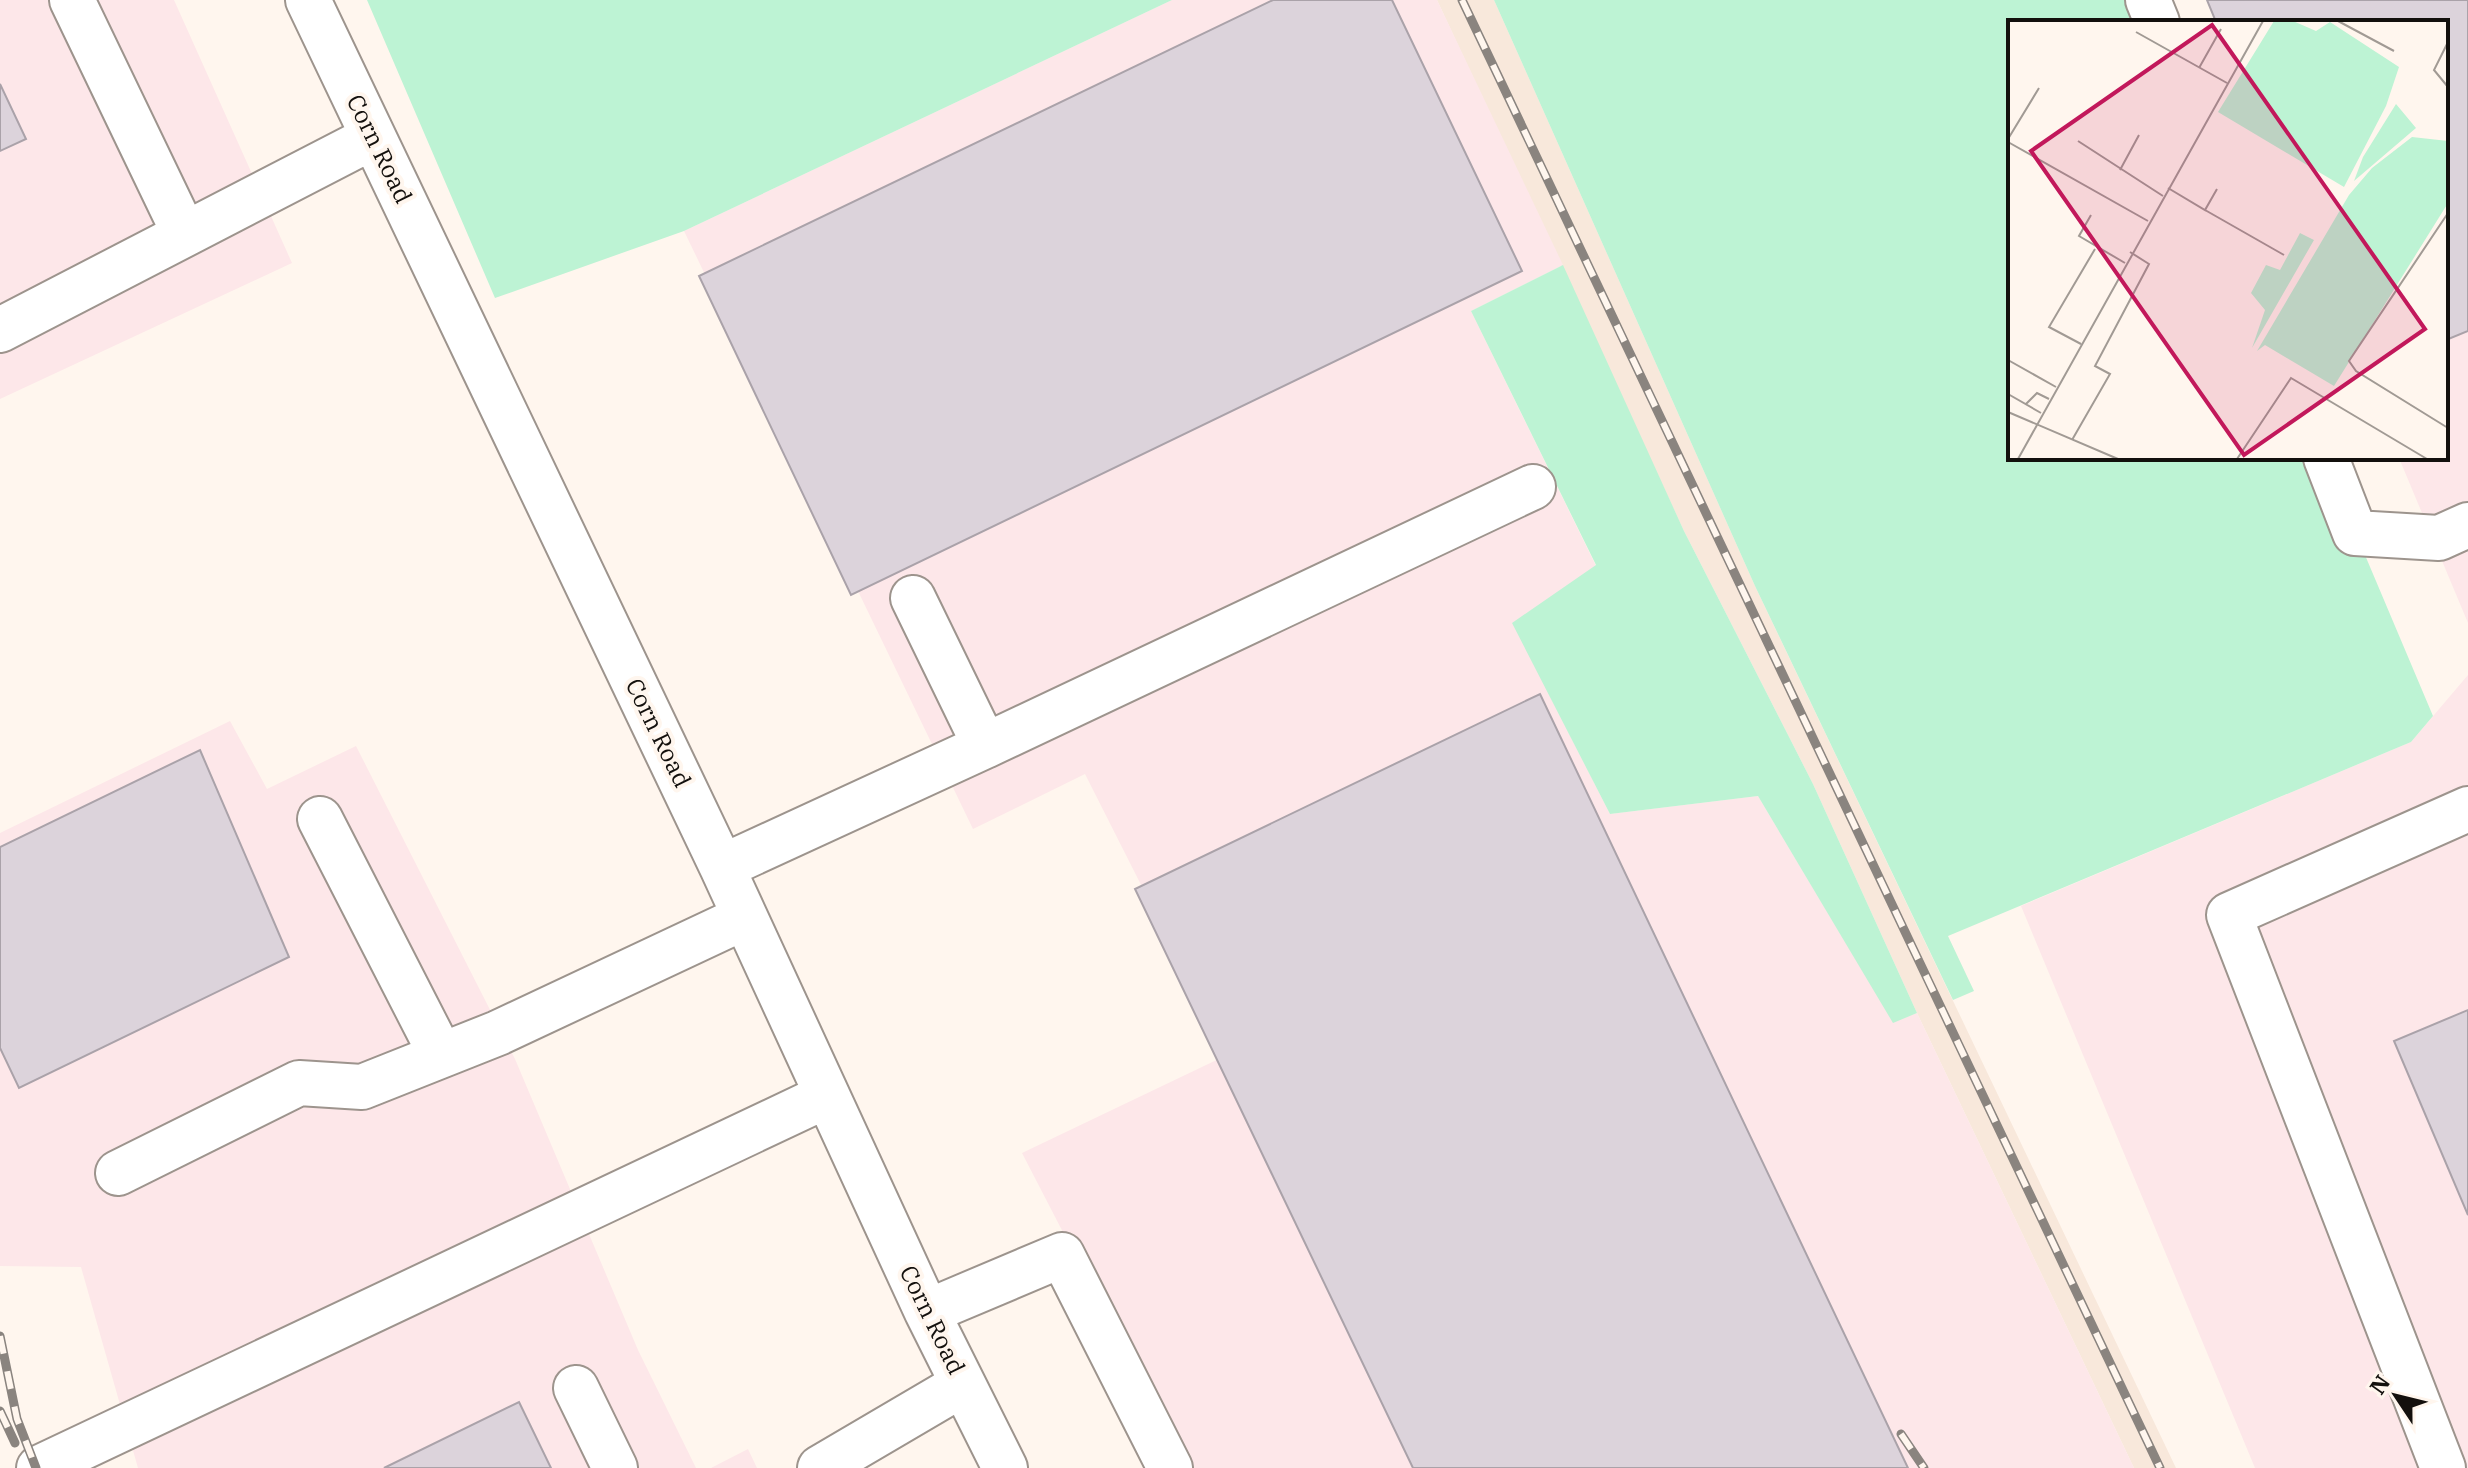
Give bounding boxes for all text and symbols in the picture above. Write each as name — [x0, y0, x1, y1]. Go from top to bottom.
inset map — [2008, 20, 2448, 460]
street label: Corn Road — [340, 89, 420, 208]
street label: Corn Road — [619, 673, 699, 792]
street label: Corn Road — [893, 1260, 973, 1379]
north arrow — [2356, 1356, 2436, 1436]
text: N — [2362, 1369, 2396, 1400]

